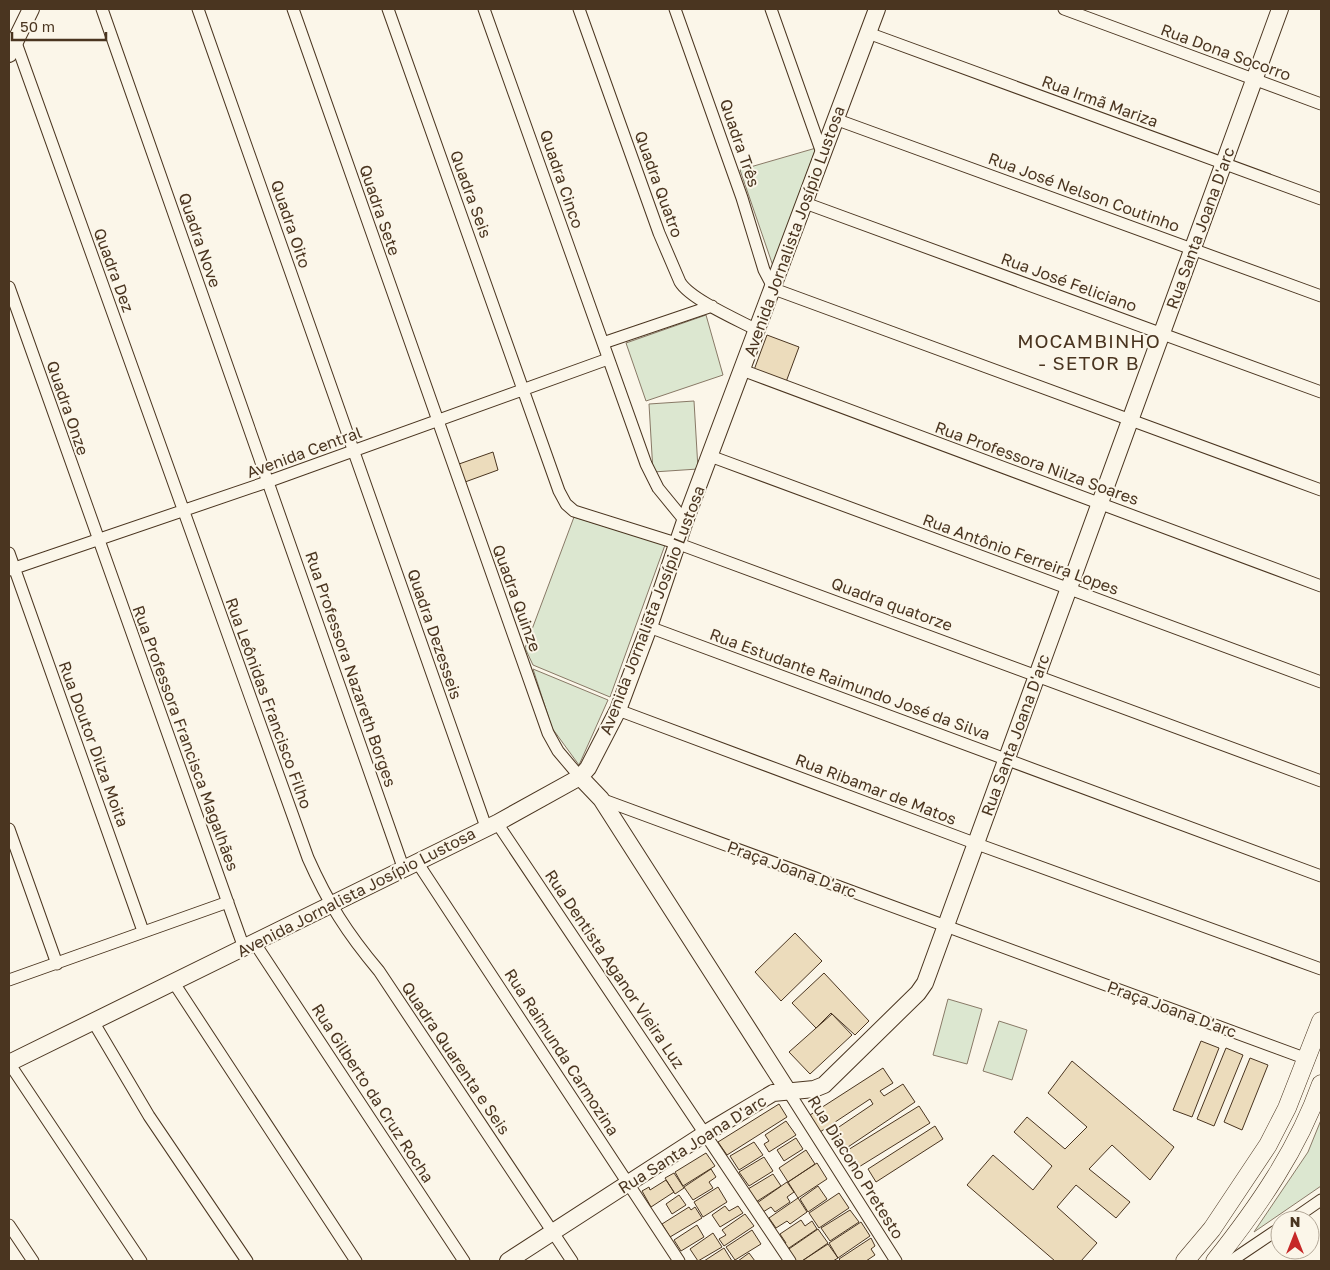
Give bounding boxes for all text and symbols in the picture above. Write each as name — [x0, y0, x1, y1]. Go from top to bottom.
scale bar — [12, 10, 106, 42]
text: 50 m — [20, 17, 55, 35]
street label: Rua Dona Socorro — [1158, 19, 1294, 85]
street label: Rua Irmã Mariza — [1039, 71, 1161, 131]
street label: Quadra Três — [716, 96, 764, 190]
street label: Avenida Jornalista Josípio Lustosa — [739, 103, 849, 359]
street label: Quadra Cinco — [536, 127, 588, 231]
street label: Quadra Quatro — [630, 128, 688, 240]
street label: Rua Santa Joana D'arc — [1161, 144, 1239, 312]
street label: Quadra Seis — [446, 147, 496, 241]
street label: Rua José Nelson Coutinho — [986, 148, 1182, 236]
street label: Quadra Sete — [355, 162, 405, 258]
street label: Quadra Oito — [267, 177, 315, 271]
street label: Quadra Nove — [174, 190, 226, 290]
street label: Quadra Dez — [90, 225, 138, 315]
street label: Rua José Feliciano — [998, 248, 1140, 316]
district label: MOCAMBINHO - SETOR B — [1017, 329, 1161, 374]
street label: Quadra Onze — [42, 358, 94, 458]
street label: Rua Professora Nilza Soares — [932, 417, 1142, 509]
street label: Avenida Central — [244, 422, 364, 482]
street label: Avenida Jornalista Josípio Lustosa — [595, 483, 709, 737]
street label: Rua Antônio Ferreira Lopes — [920, 509, 1122, 599]
street label: Quadra Quinze — [488, 542, 546, 654]
street label: Rua Professora Nazareth Borges — [301, 549, 401, 789]
street label: Quadra Dezesseis — [403, 566, 467, 702]
street label: Quadra quatorze — [829, 573, 955, 635]
street label: Rua Leônidas Francisco Filho — [221, 595, 317, 811]
street label: Rua Professora Francisca Magalhães — [129, 603, 243, 873]
street label: Rua Estudante Raimundo José da Silva — [707, 624, 993, 744]
street label: Rua Santa Joana D'arc — [976, 651, 1054, 819]
street label: Rua Doutor Dilza Moita — [55, 658, 133, 830]
street label: Rua Ribamar de Matos — [793, 749, 959, 829]
street label: Avenida Jornalista Josípio Lustosa — [233, 823, 479, 961]
street label: Praça Joana D'arc — [725, 836, 860, 902]
street label: Rua Dentista Aganor Vieira Luz — [541, 866, 689, 1072]
street label: Rua Raimunda Carmozina — [500, 965, 624, 1139]
street label: Praça Joana D'arc — [1105, 976, 1240, 1042]
street label: Quadra Quarenta e Seis — [397, 978, 515, 1138]
street label: Rua Gilberto da Cruz Rocha — [308, 1000, 438, 1186]
street label: Rua Santa Joana D'arc — [614, 1090, 770, 1198]
street label: Rua Diacono Pretesto — [804, 1091, 908, 1243]
north arrow — [1270, 1210, 1320, 1260]
text: N — [1290, 1213, 1300, 1230]

